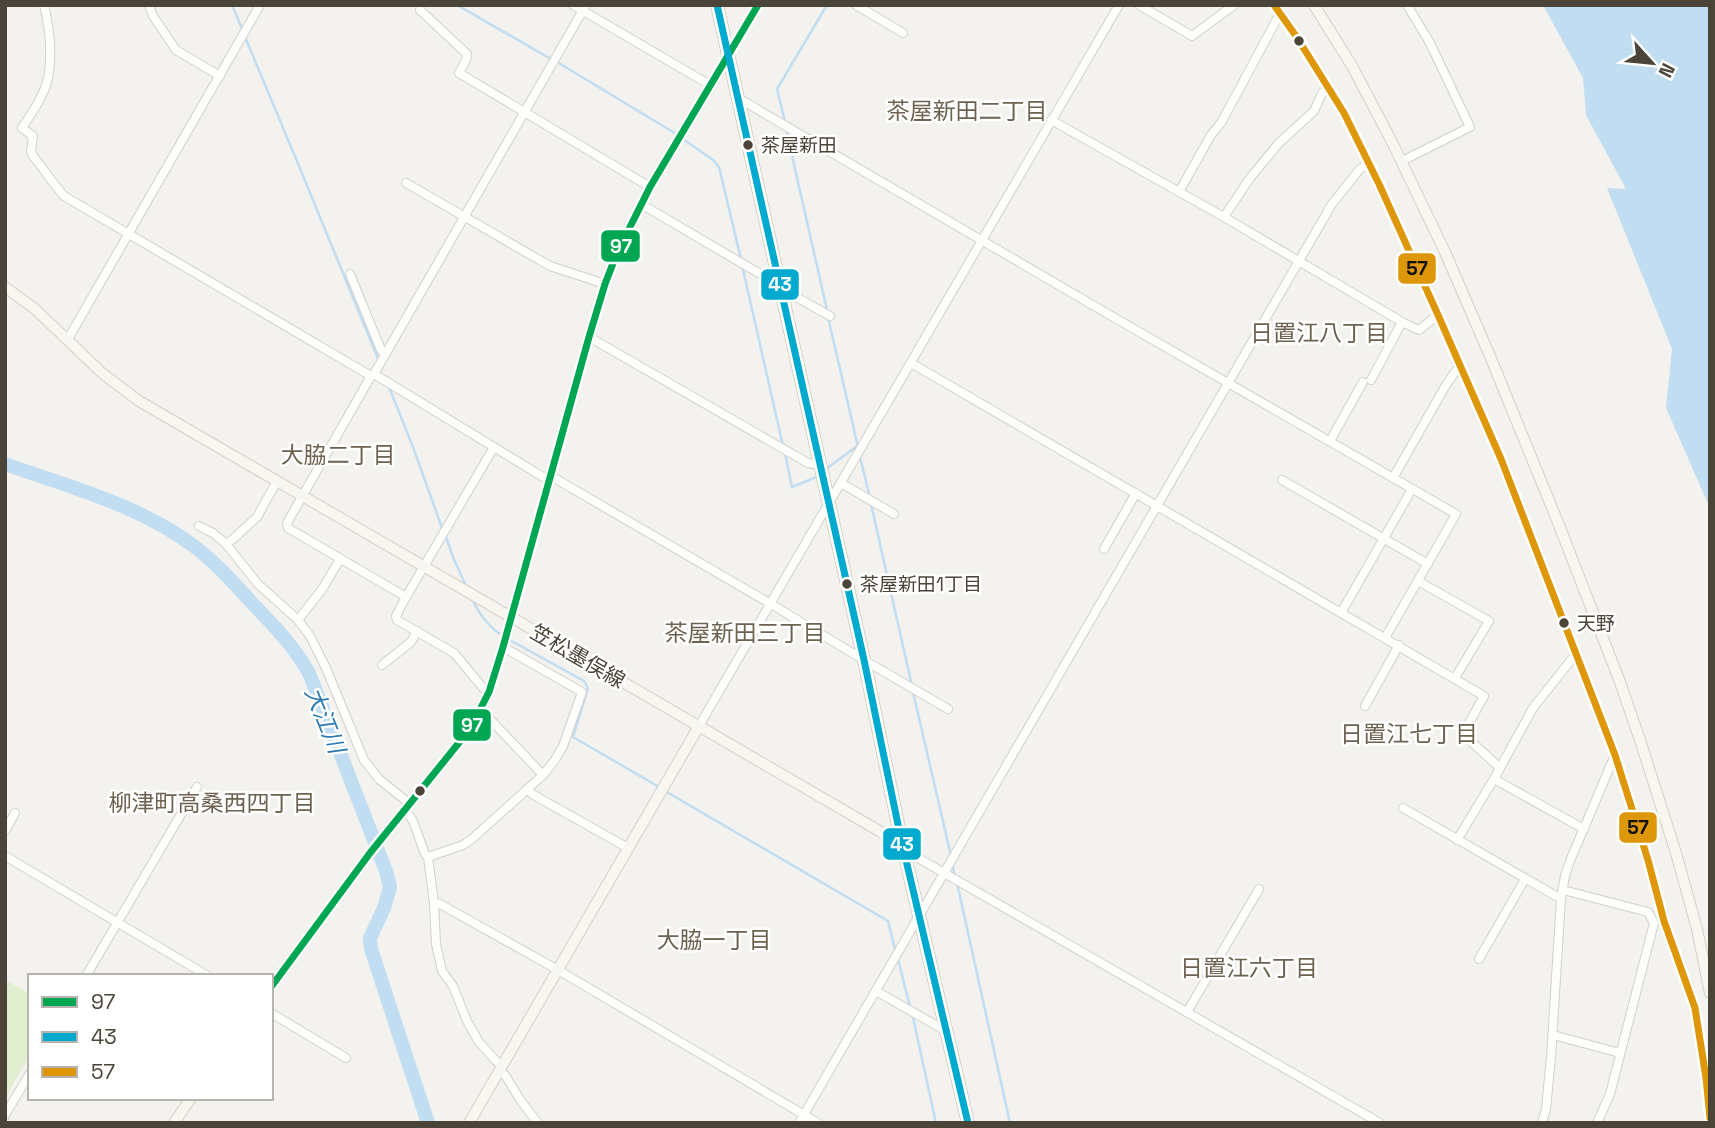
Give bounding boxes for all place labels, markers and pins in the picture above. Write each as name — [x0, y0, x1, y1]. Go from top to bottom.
unlabelled marker — [1292, 34, 1306, 48]
place label: 茶屋新田 — [761, 133, 837, 158]
marker: 茶屋新田 — [741, 138, 755, 152]
place label: 茶屋新田1丁目 — [860, 572, 982, 597]
marker: 茶屋新田1丁目 — [840, 577, 854, 591]
place label: 天野 — [1577, 611, 1615, 636]
marker: 天野 — [1557, 616, 1571, 630]
unlabelled marker — [413, 784, 427, 798]

